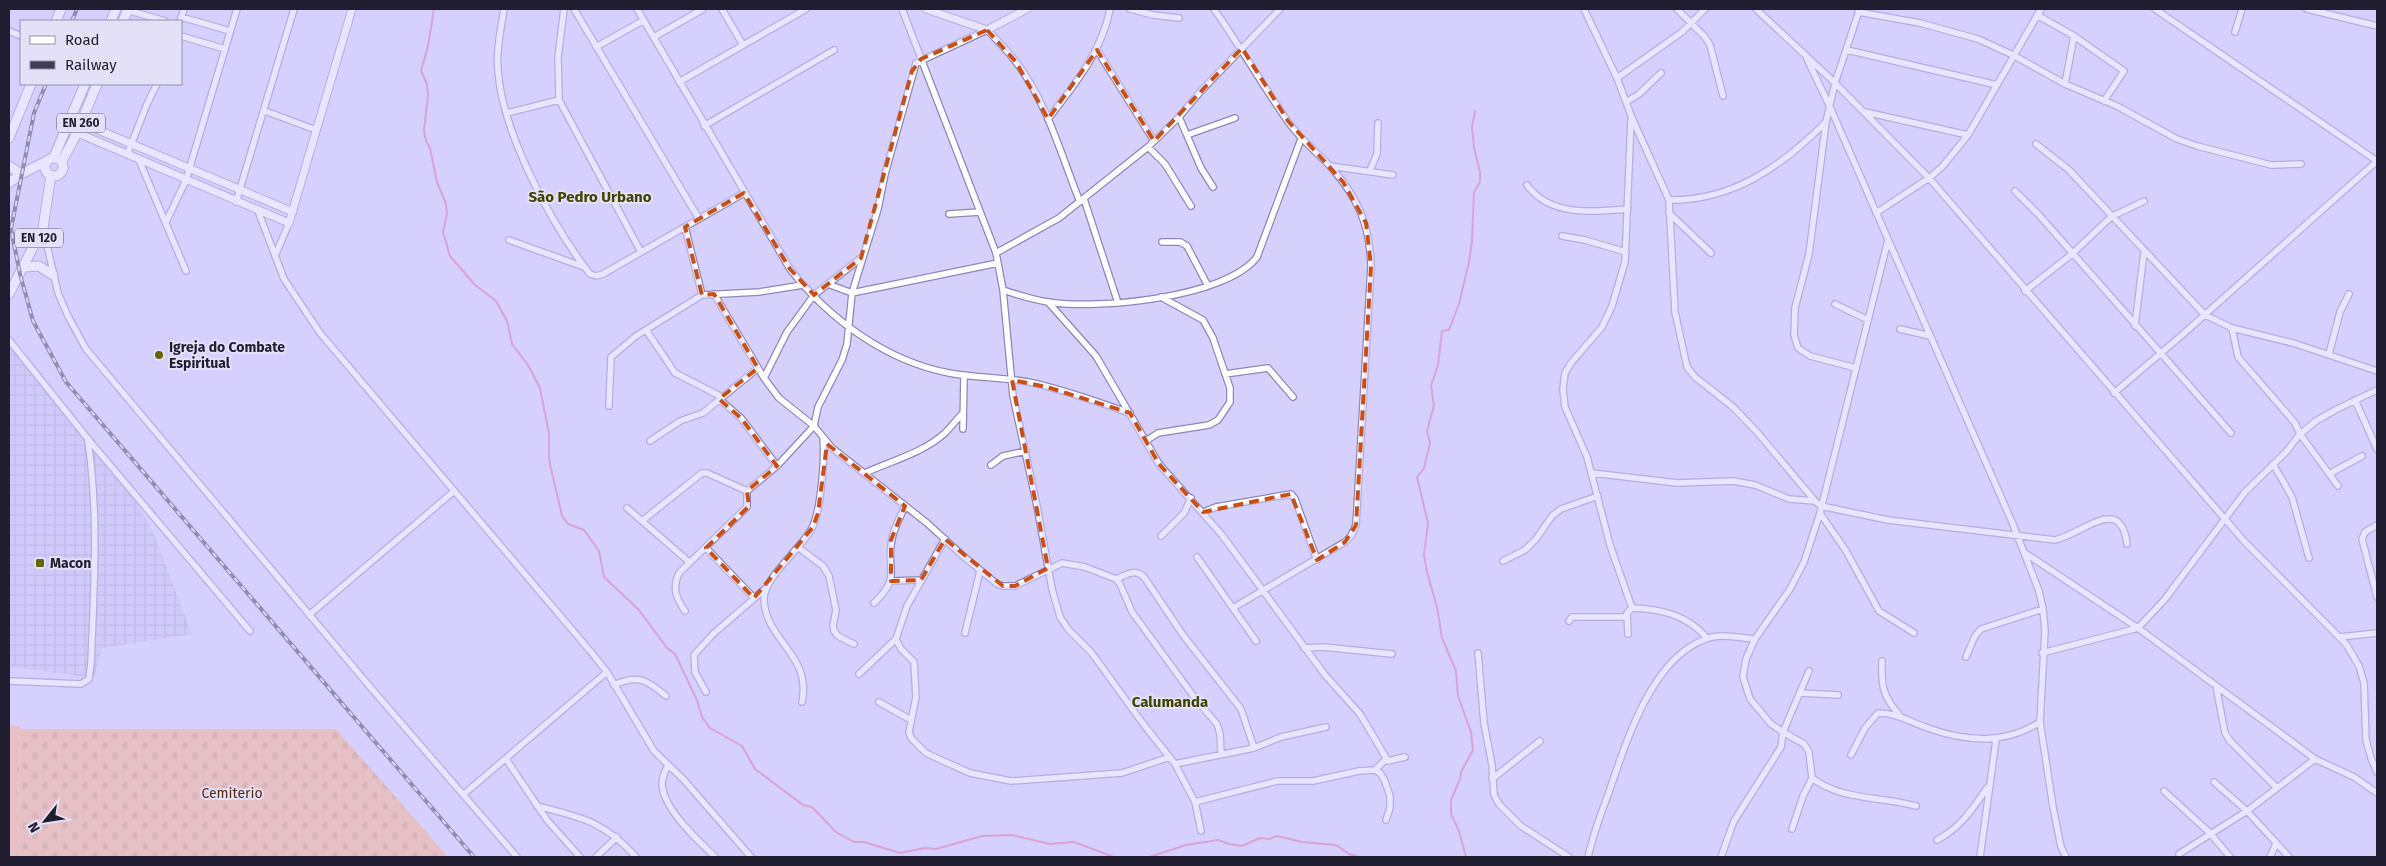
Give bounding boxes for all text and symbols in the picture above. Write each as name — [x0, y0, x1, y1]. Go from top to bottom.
legend — [20, 20, 182, 85]
text: Road — [65, 31, 100, 49]
text: Railway — [65, 56, 117, 74]
road number: EN 260 — [57, 114, 105, 132]
district label: São Pedro Urbano — [528, 188, 652, 206]
road number: EN 120 — [15, 228, 63, 248]
place label: Igreja do Combate Espiritual — [169, 339, 285, 372]
marker: Igreja do Combate Espiritual — [153, 349, 165, 361]
place label: Macon — [50, 555, 91, 572]
marker: Macon — [34, 557, 46, 569]
district label: Calumanda — [1132, 693, 1208, 711]
park label: Cemiterio — [201, 785, 263, 802]
north arrow — [20, 796, 70, 846]
text: N — [24, 819, 44, 836]

